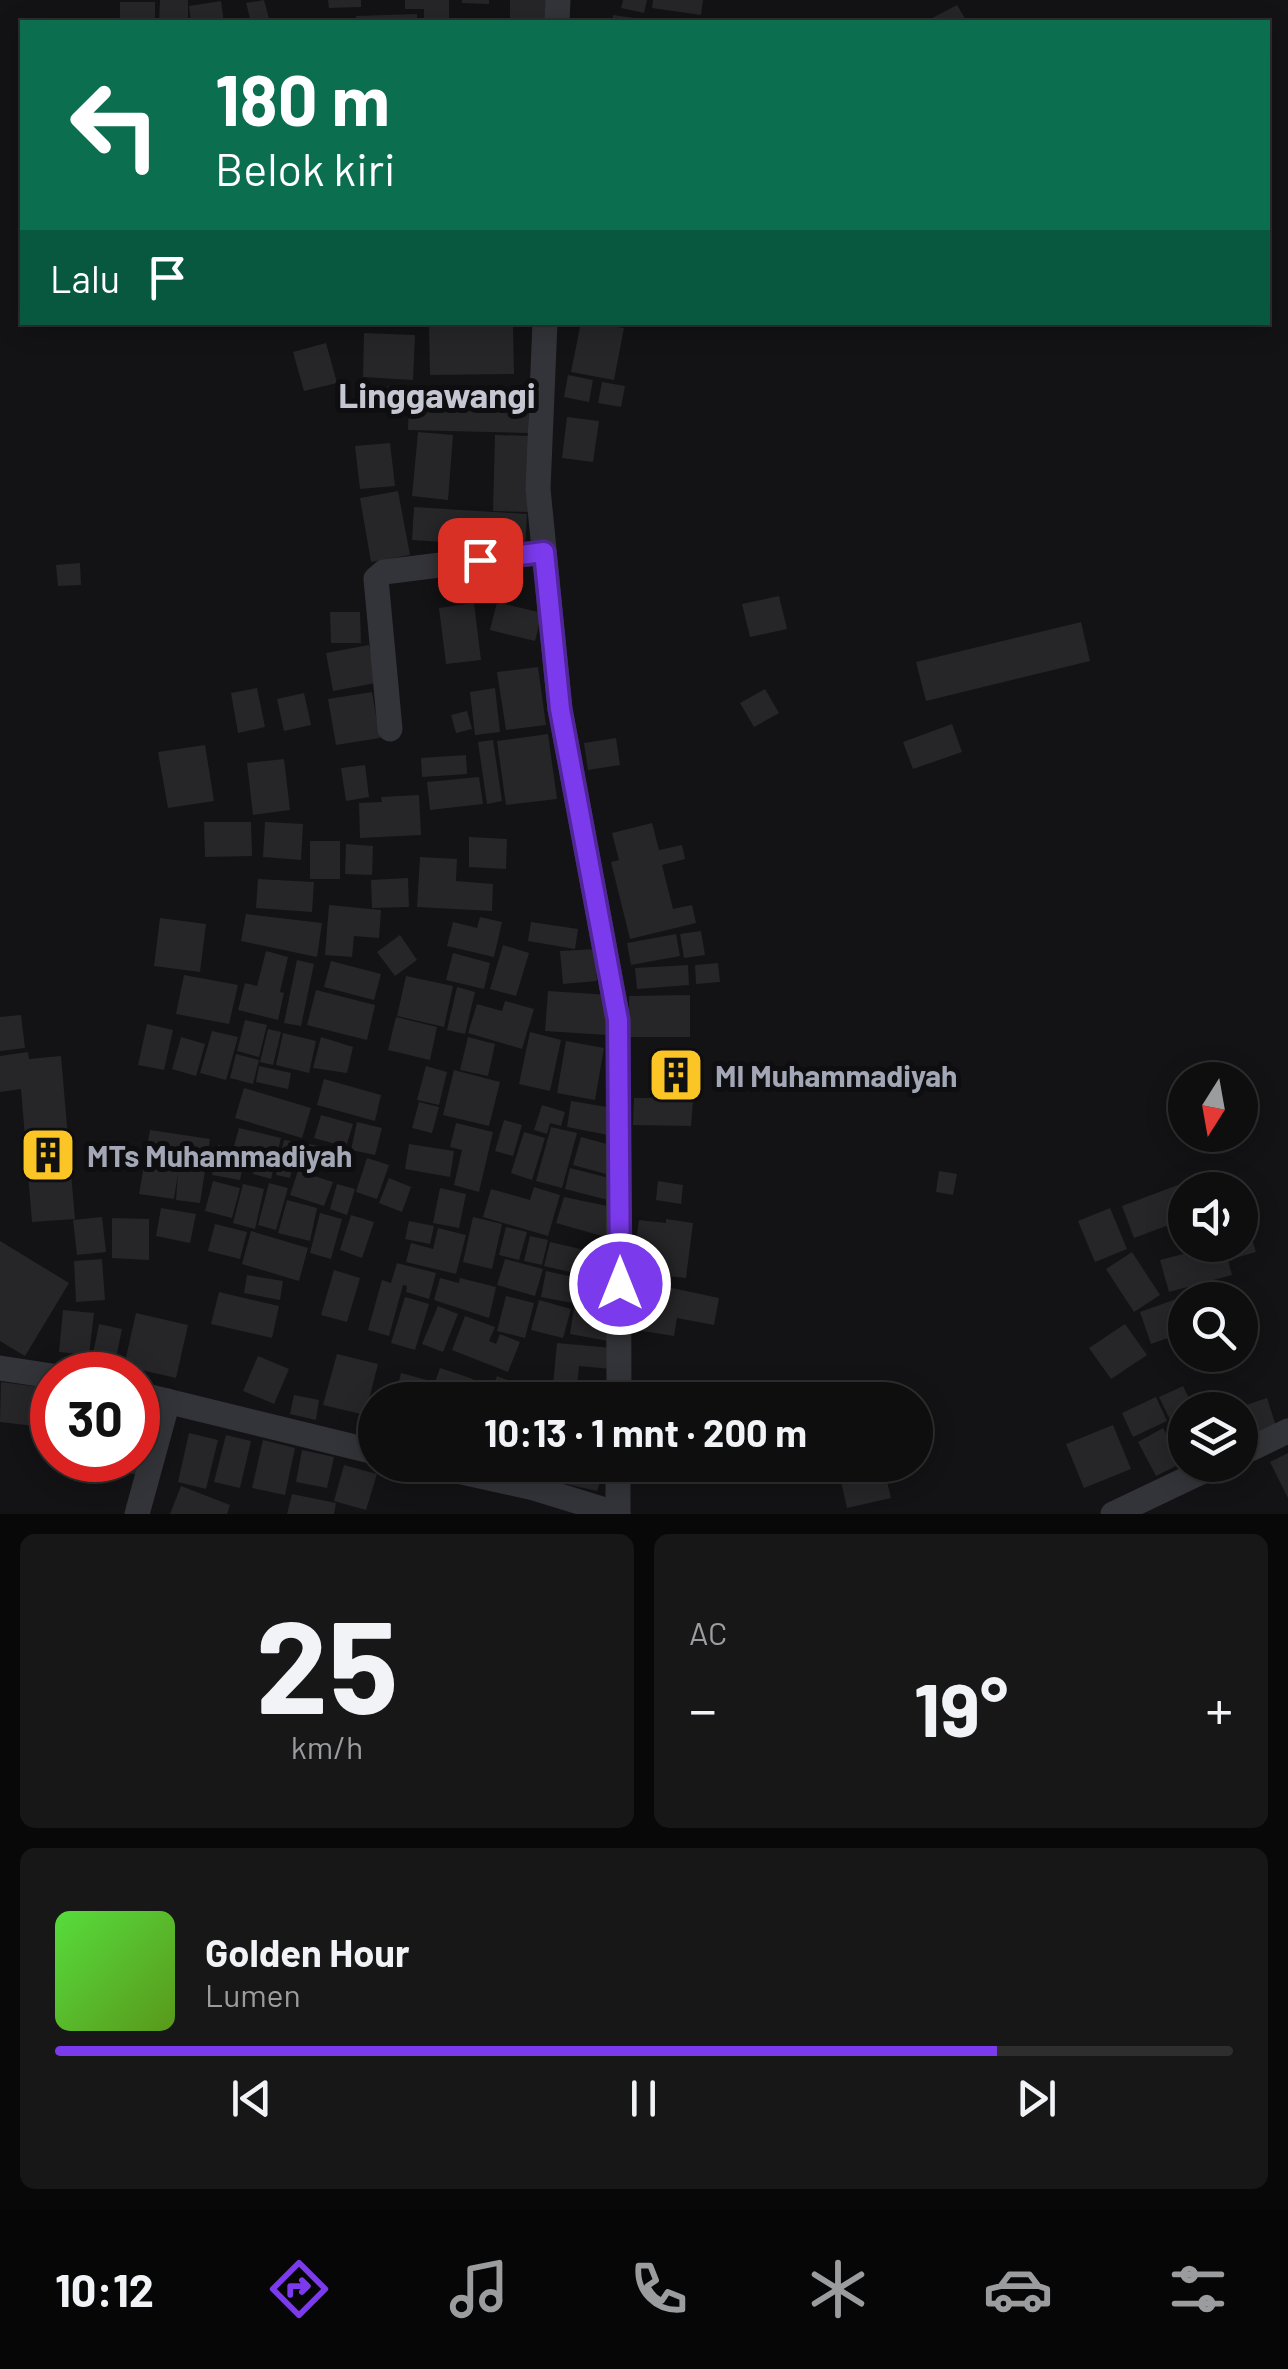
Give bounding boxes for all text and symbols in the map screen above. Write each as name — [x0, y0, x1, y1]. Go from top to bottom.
text: 180 m — [215, 56, 390, 140]
icon: left — [50, 60, 180, 190]
text: Belok kiri — [215, 141, 396, 195]
icon: arrive — [140, 250, 195, 305]
text: Lalu — [50, 255, 120, 301]
district label: Linggawangi — [338, 373, 536, 415]
pin — [438, 518, 523, 603]
icon: arrive — [453, 533, 508, 588]
building icon: MI Muhammadiyah — [646, 1045, 706, 1105]
place label: MI Muhammadiyah — [715, 1057, 958, 1093]
north arrow — [1168, 1062, 1258, 1152]
map controls — [1168, 1062, 1258, 1482]
building icon: MTs Muhammadiyah — [18, 1125, 78, 1185]
place label: MTs Muhammadiyah — [87, 1137, 352, 1173]
button: sound — [1168, 1172, 1258, 1262]
position arrow — [568, 1232, 672, 1336]
button: search — [1168, 1282, 1258, 1372]
speed limit sign: 30 — [30, 1352, 160, 1482]
button: layers — [1168, 1392, 1258, 1482]
text: 10:13 · 1 mnt · 200 m — [484, 1409, 807, 1455]
text: 25 — [256, 1584, 398, 1740]
text: AC — [689, 1613, 727, 1651]
text: 19° — [914, 1662, 1008, 1752]
text: − — [689, 1675, 717, 1741]
text: + — [1205, 1675, 1233, 1741]
text: km/h — [291, 1727, 363, 1765]
text: Golden Hour — [205, 1929, 410, 1975]
text: Lumen — [205, 1975, 301, 2013]
icon: previous — [224, 2071, 279, 2126]
icon: pause — [616, 2071, 671, 2126]
icon: next — [1009, 2071, 1064, 2126]
icon: directions — [264, 2254, 334, 2324]
icon: music — [444, 2254, 514, 2324]
icon: phone — [624, 2254, 694, 2324]
icon: climate — [803, 2254, 873, 2324]
icon: car — [983, 2254, 1053, 2324]
icon: filters — [1163, 2254, 1233, 2324]
text: 10:12 — [55, 2262, 154, 2316]

